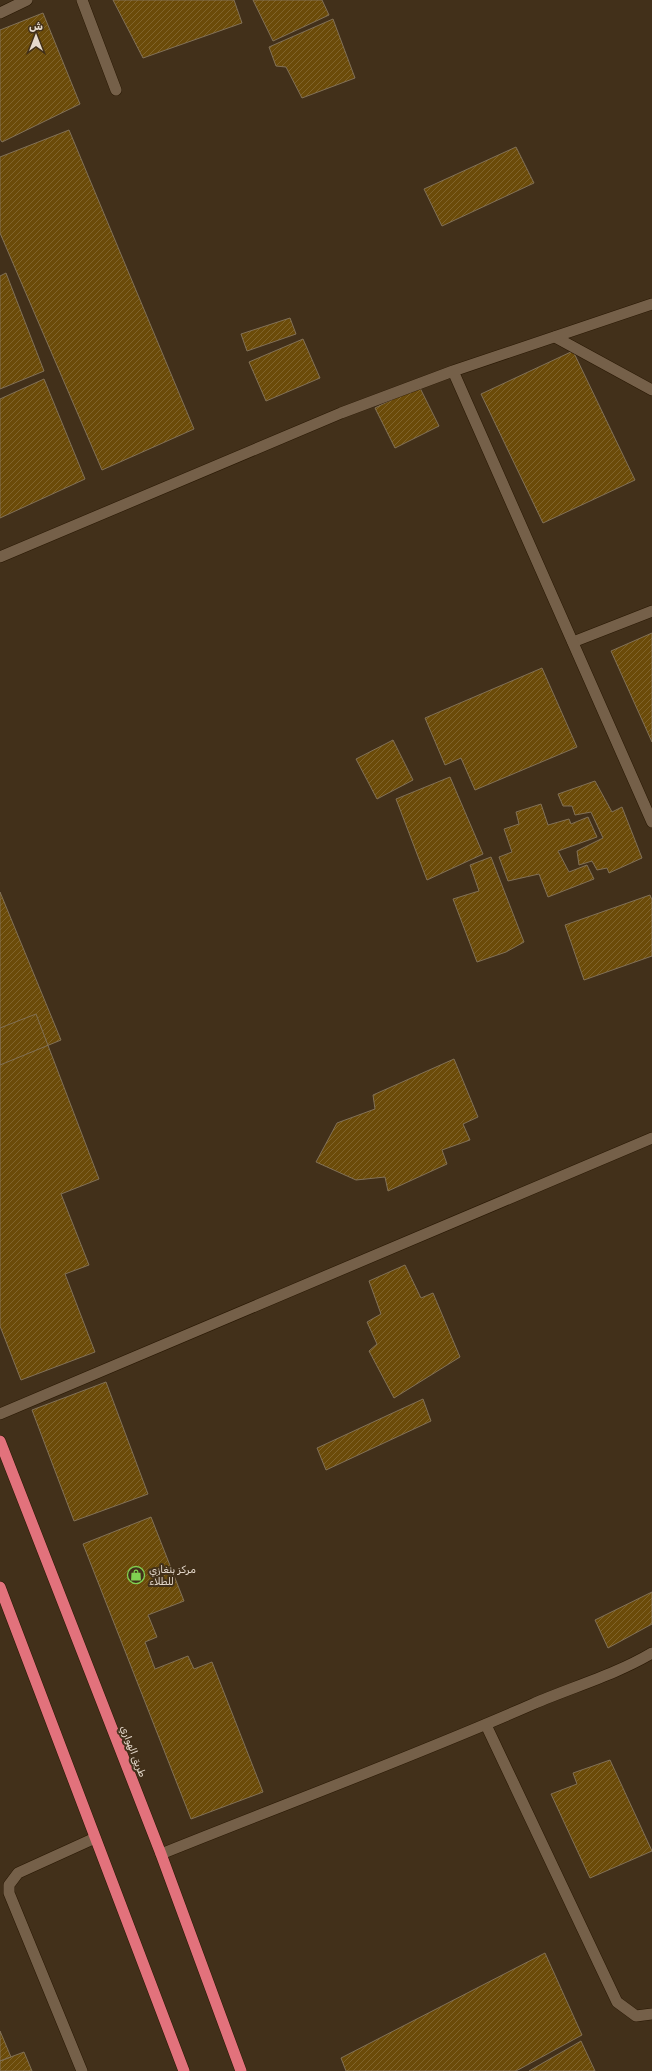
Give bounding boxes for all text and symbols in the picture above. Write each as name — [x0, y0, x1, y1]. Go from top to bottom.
north arrow — [16, 16, 56, 56]
text: ش — [29, 20, 43, 33]
place label: مركز بنغازي للطلاء — [149, 1564, 196, 1588]
shop icon: مركز بنغازي للطلاء — [126, 1565, 146, 1585]
street label: طريق الهواري — [117, 1724, 148, 1779]

